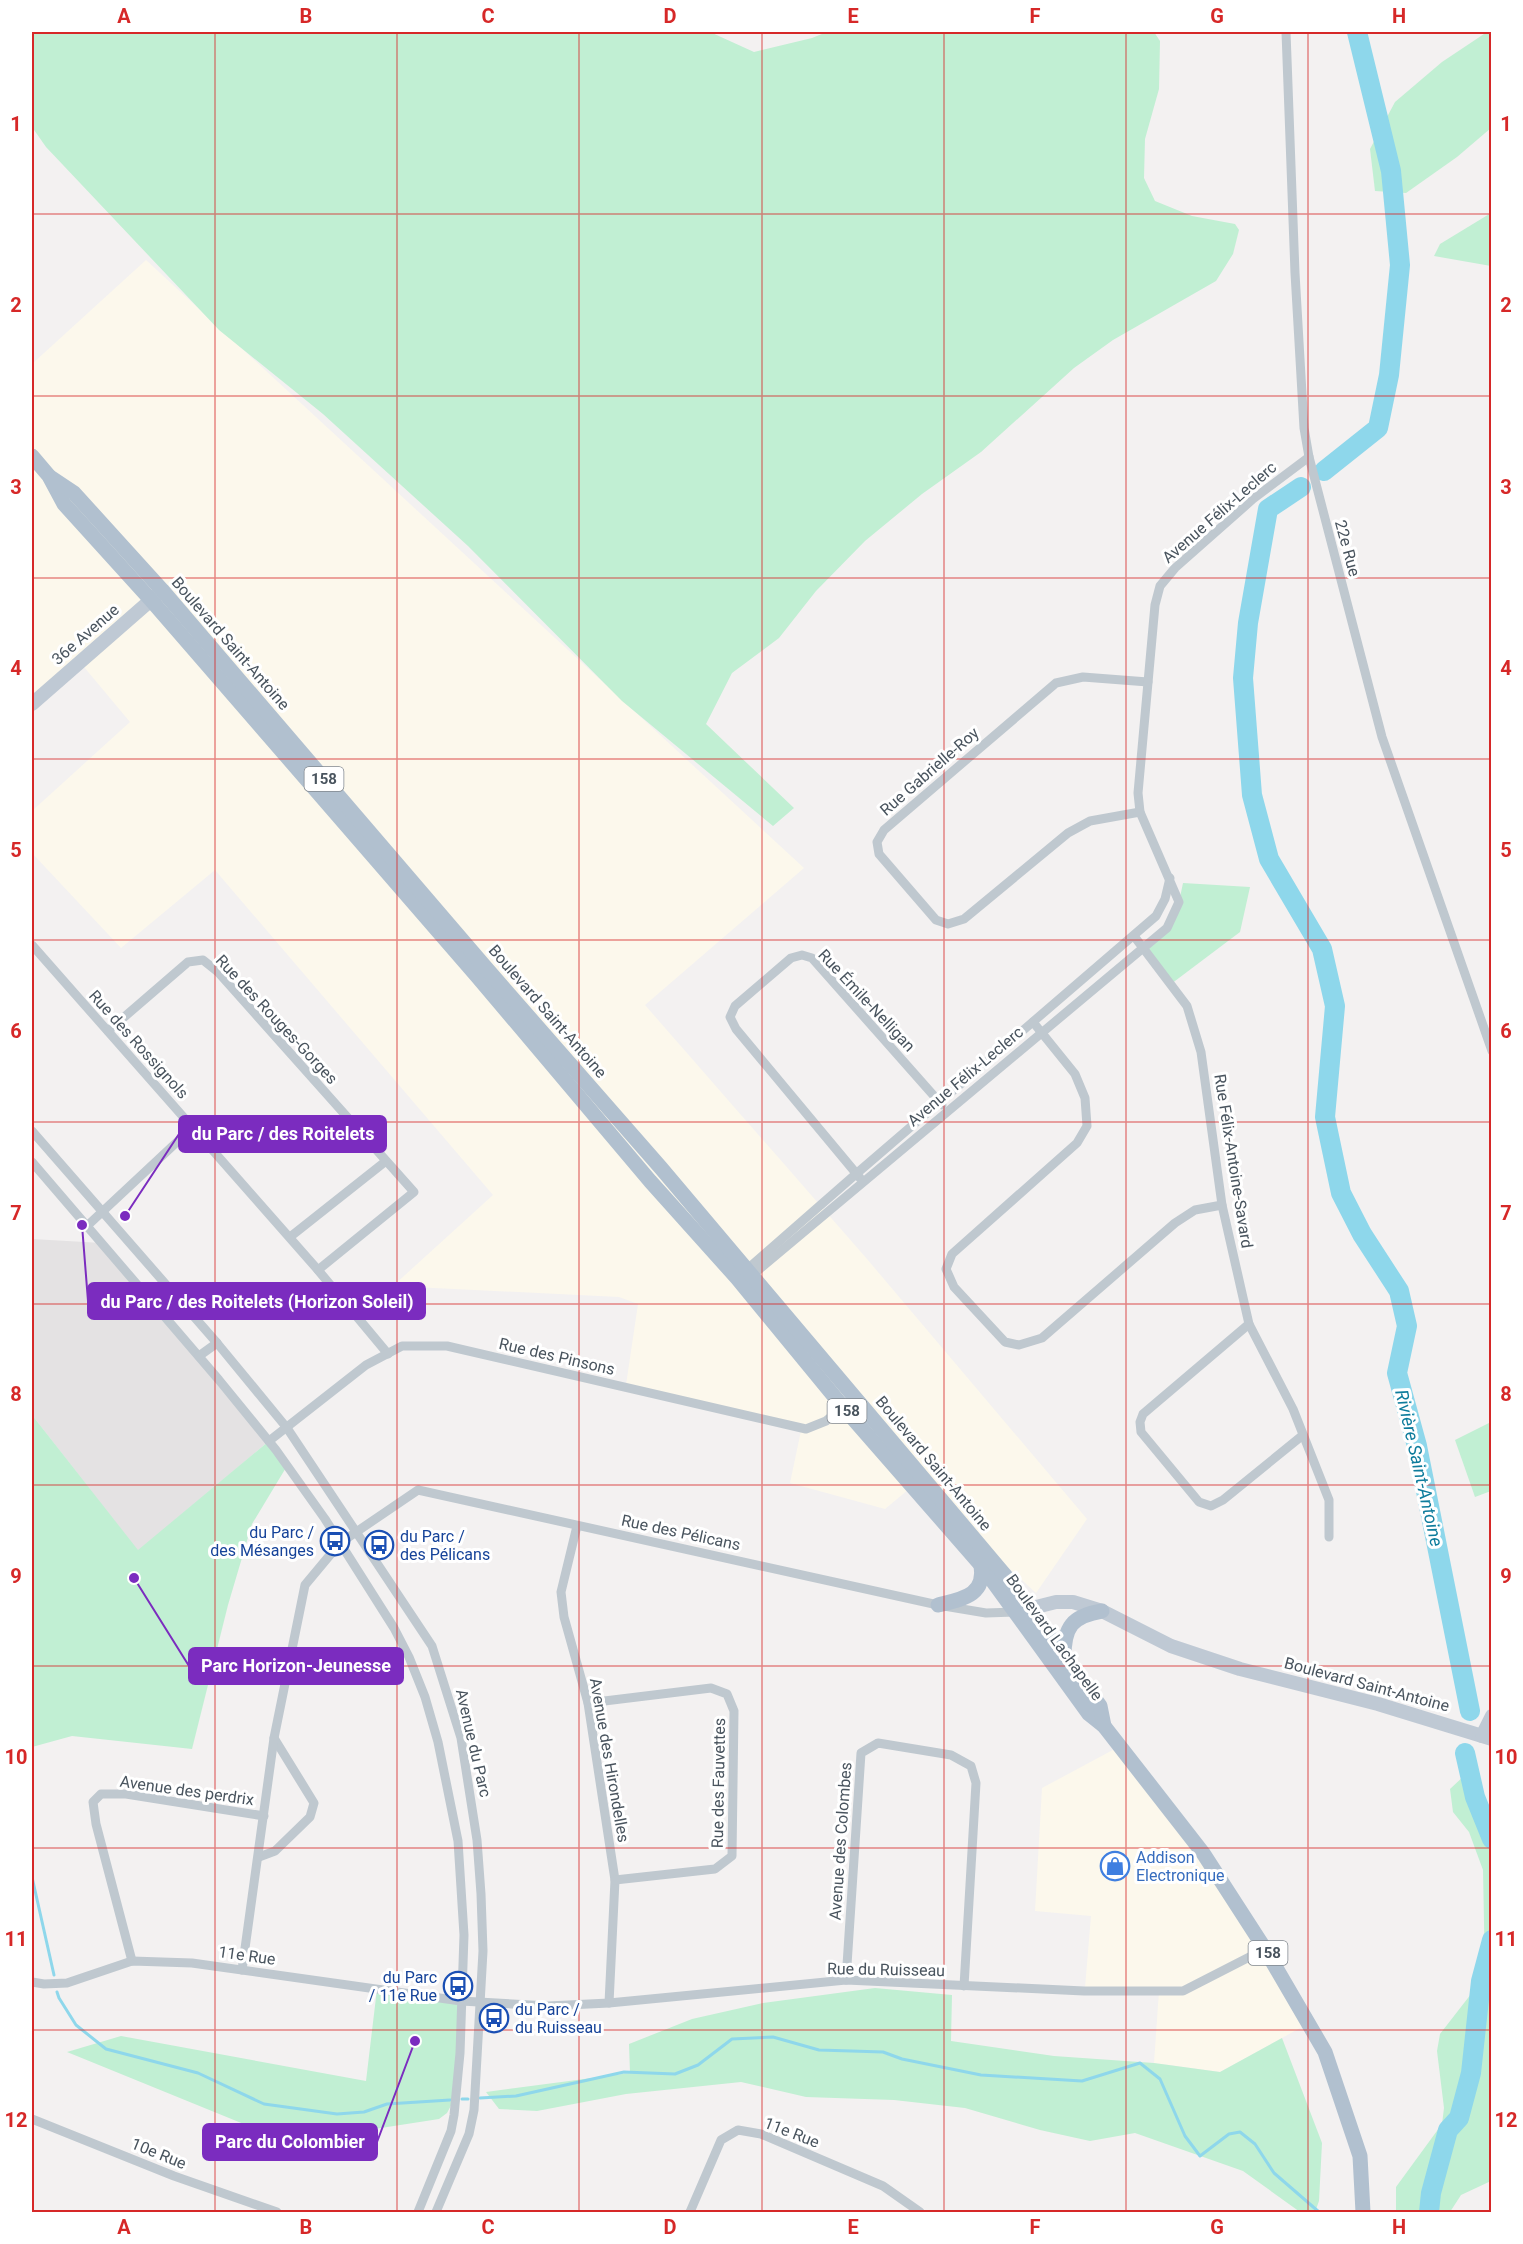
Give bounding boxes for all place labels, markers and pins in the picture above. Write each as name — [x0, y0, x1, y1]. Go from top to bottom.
callout: du Parc / des Roitelets — [179, 1116, 386, 1152]
callout: du Parc / des Roitelets (Horizon Soleil) — [88, 1283, 425, 1319]
place label: du Parc / des Mésanges — [210, 1523, 314, 1560]
bus stop icon: du Parc / des Mésanges — [319, 1525, 351, 1557]
place label: du Parc / des Pélicans — [400, 1527, 490, 1564]
bus stop icon: du Parc / des Pélicans — [363, 1529, 395, 1561]
callout: Parc Horizon-Jeunesse — [189, 1648, 403, 1684]
place label: Addison Electronique — [1136, 1848, 1225, 1885]
shop icon: Addison Electronique — [1099, 1850, 1131, 1882]
place label: du Parc / 11e Rue — [369, 1968, 437, 2005]
bus stop icon: du Parc / 11e Rue — [442, 1970, 474, 2002]
place label: du Parc / du Ruisseau — [515, 2000, 602, 2037]
bus stop icon: du Parc / du Ruisseau — [478, 2002, 510, 2034]
callout: Parc du Colombier — [203, 2124, 377, 2160]

